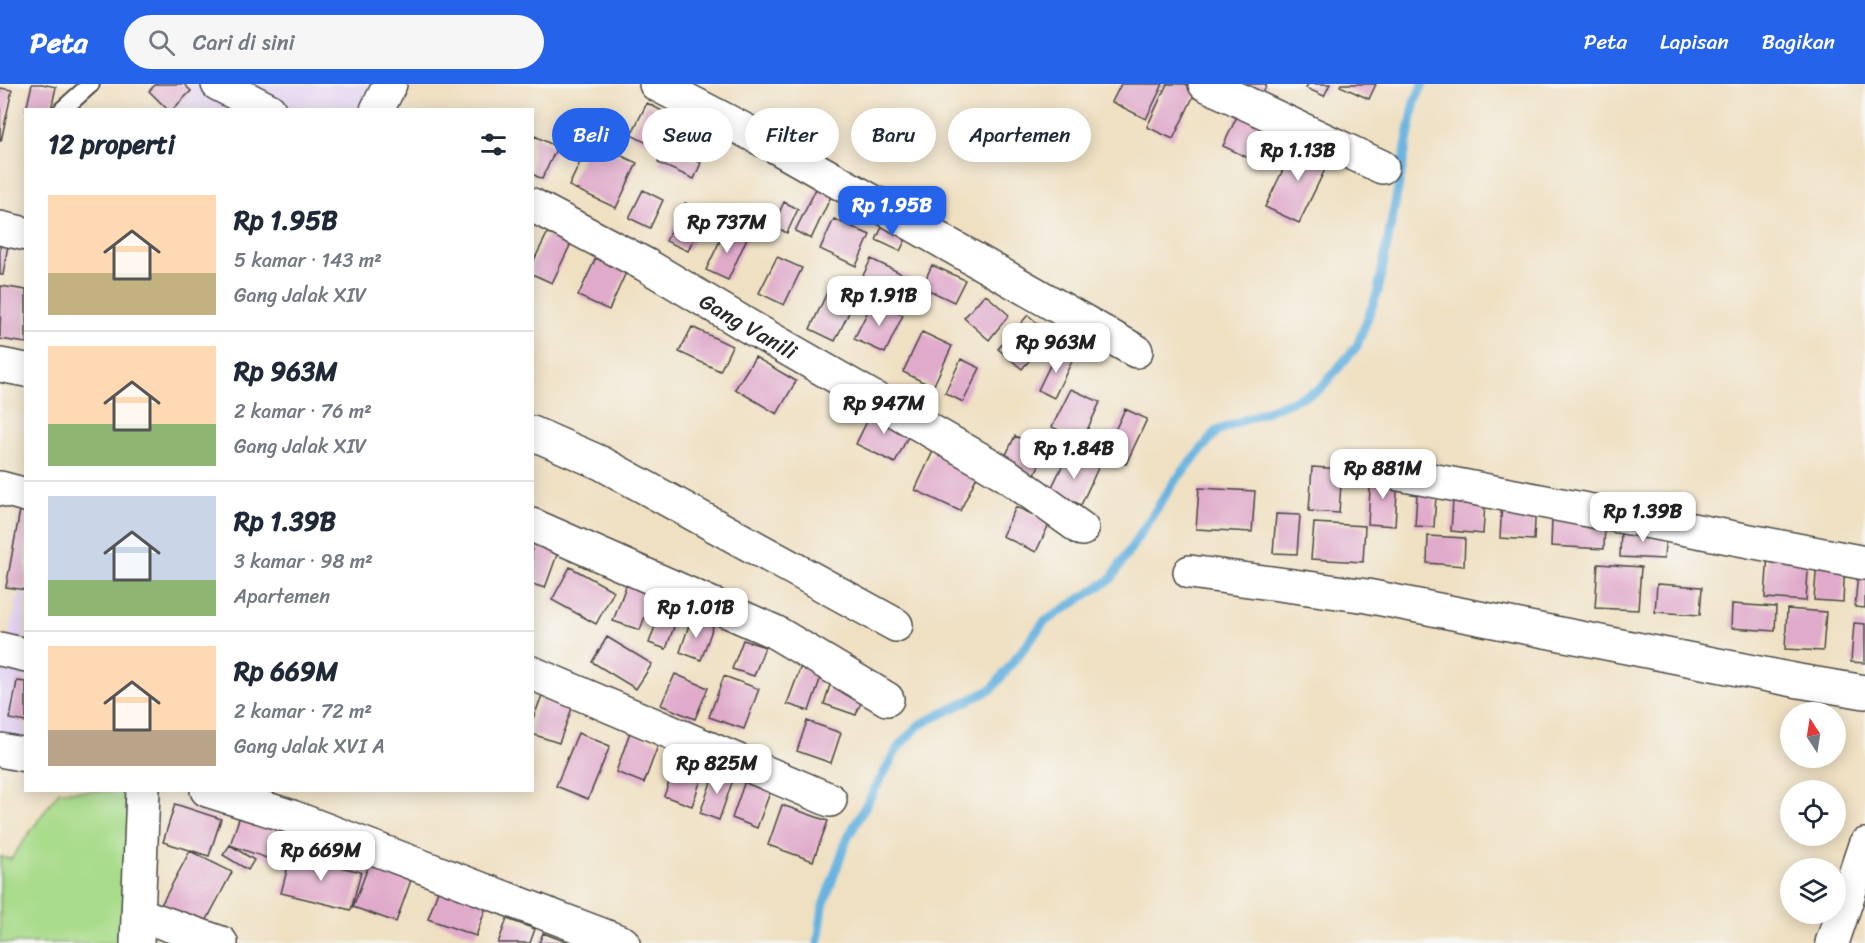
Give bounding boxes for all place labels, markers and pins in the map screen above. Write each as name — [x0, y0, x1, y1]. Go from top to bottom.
pin: Rp 1.13B — [1236, 131, 1360, 182]
pin: Rp 1.95B — [830, 186, 954, 237]
pin: Rp 737M — [672, 203, 782, 254]
pin: Rp 1.91B — [817, 276, 941, 327]
pin: Rp 963M — [1001, 323, 1111, 374]
pin: Rp 947M — [829, 384, 939, 435]
pin: Rp 1.84B — [1012, 429, 1136, 480]
pin: Rp 881M — [1328, 449, 1438, 500]
pin: Rp 1.39B — [1581, 492, 1705, 543]
pin: Rp 1.01B — [634, 588, 758, 639]
pin: Rp 825M — [662, 744, 772, 795]
pin: Rp 669M — [266, 831, 376, 882]

